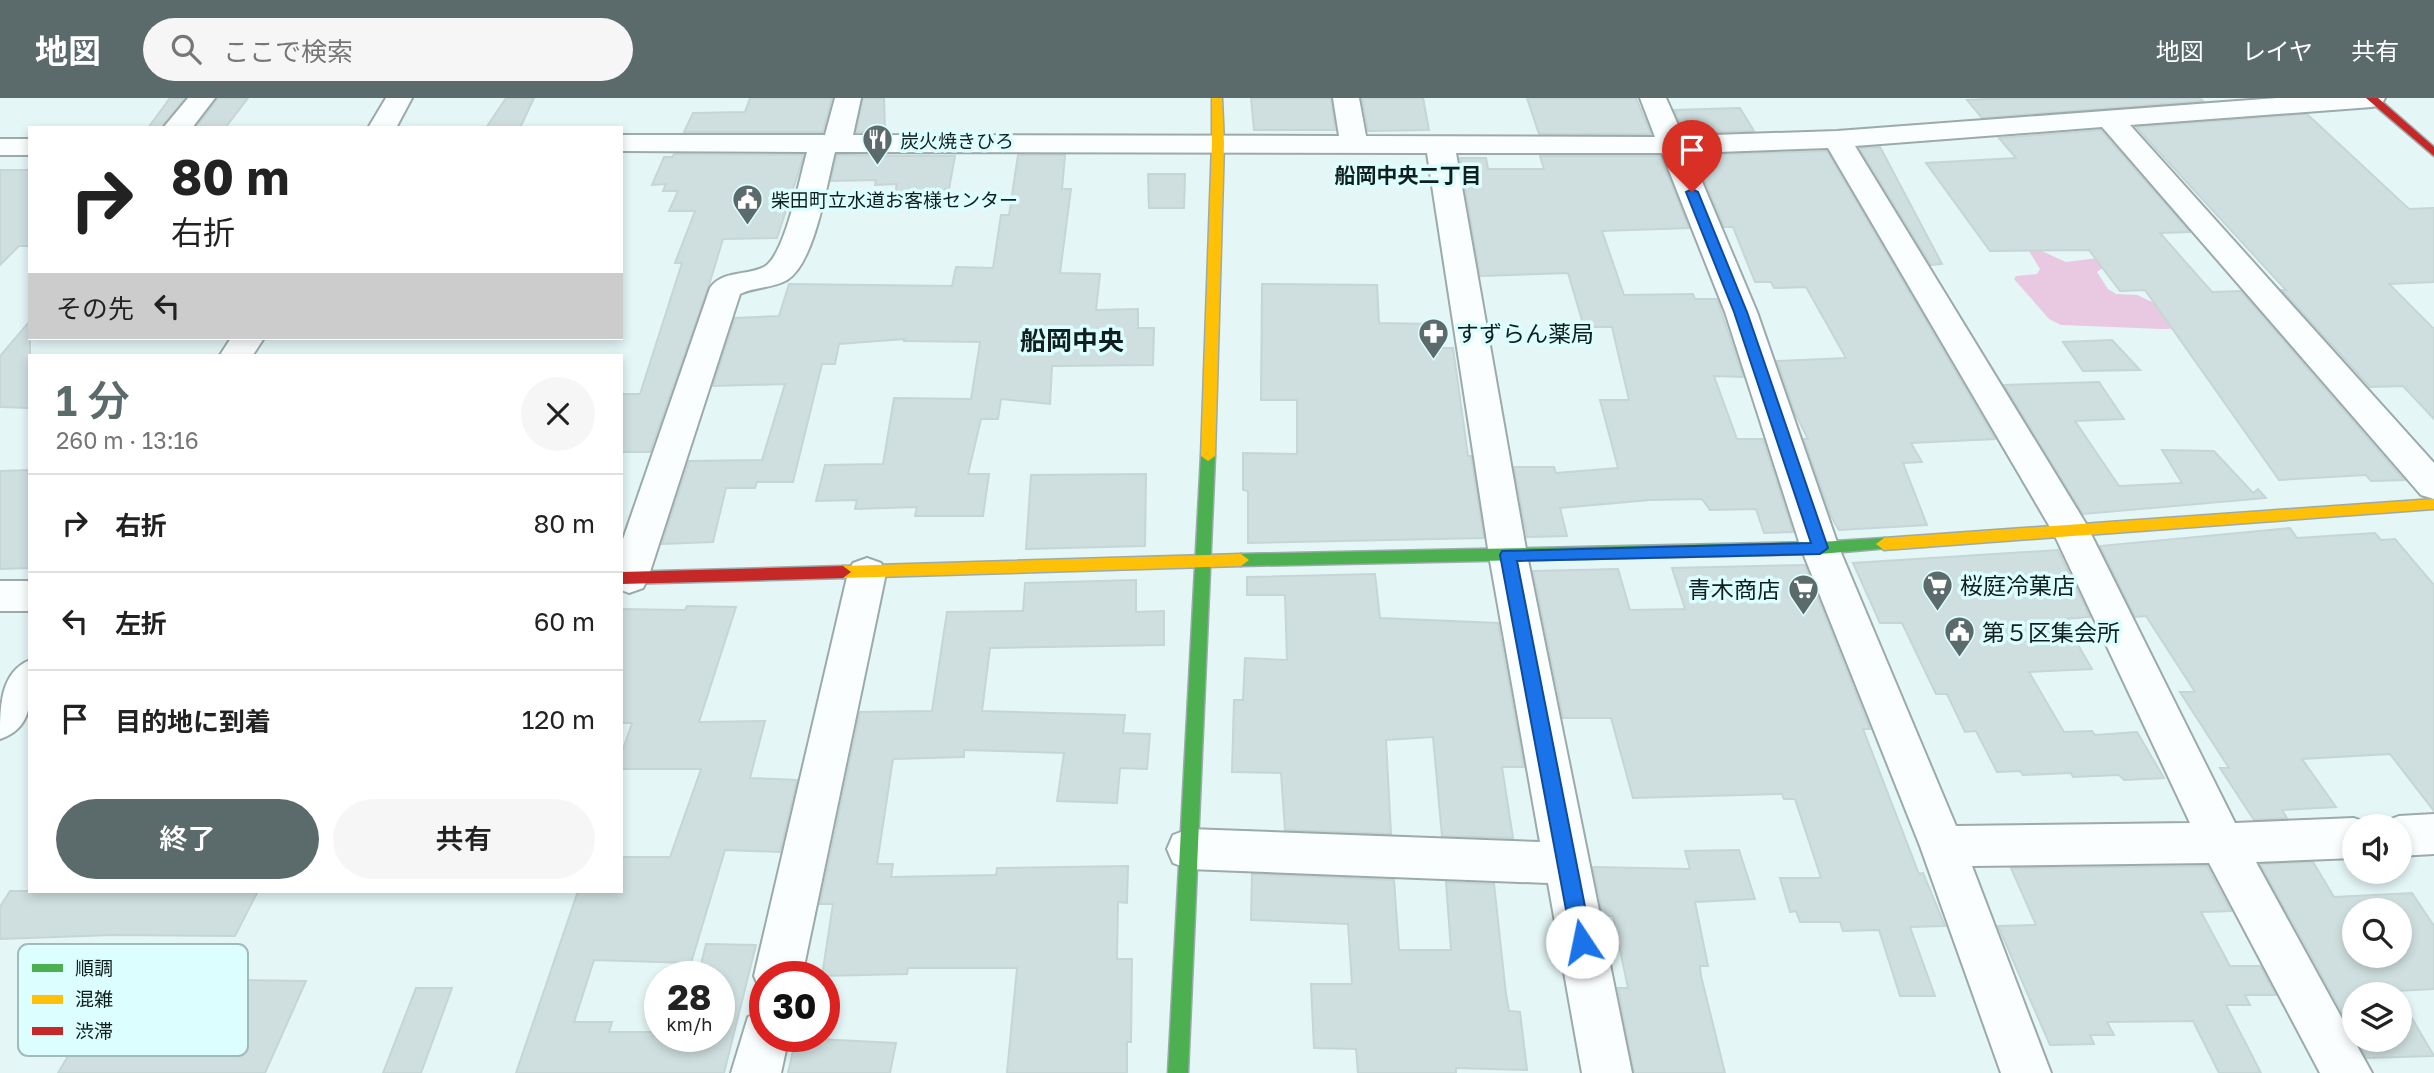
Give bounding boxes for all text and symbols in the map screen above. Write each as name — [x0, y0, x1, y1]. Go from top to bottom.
search box — [143, 18, 633, 81]
icon: search — [167, 30, 205, 68]
text: 地図 — [35, 31, 101, 70]
text: ここで検索 — [223, 36, 353, 67]
text: 地図 — [2156, 36, 2204, 65]
text: レイヤ — [2242, 36, 2313, 65]
text: 共有 — [2351, 36, 2399, 65]
pin — [1662, 120, 1722, 192]
restaurant icon: 炭火焼きひろ — [860, 123, 894, 167]
place label: 炭火焼きひろ — [900, 129, 1014, 152]
icon: arrive — [1673, 131, 1711, 169]
text: 80 m — [171, 147, 289, 206]
icon: right — [56, 154, 147, 245]
district label: 船岡中央二丁目 — [1335, 162, 1482, 188]
public building icon: 柴田町立水道お客様センター — [731, 182, 765, 226]
place label: 柴田町立水道お客様センター — [771, 188, 1018, 211]
text: 右折 — [171, 213, 235, 251]
icon: left — [148, 287, 186, 325]
text: その先 — [56, 293, 134, 324]
pharmacy icon: すずらん薬局 — [1416, 316, 1450, 360]
place label: すずらん薬局 — [1456, 319, 1594, 347]
district label: 船岡中央 — [1020, 325, 1124, 356]
text: 1 分 — [56, 375, 130, 425]
button: close — [521, 377, 595, 451]
text: 260 m · 13:16 — [56, 426, 199, 454]
icon: right — [56, 504, 94, 542]
text: 80 m — [534, 508, 595, 539]
text: 右折 — [115, 510, 167, 541]
supermarket icon: 桜庭冷菓店 — [1920, 568, 1954, 612]
place label: 桜庭冷菓店 — [1960, 571, 2075, 599]
supermarket icon: 青木商店 — [1786, 572, 1820, 616]
place label: 青木商店 — [1688, 575, 1780, 603]
icon: left — [56, 602, 94, 640]
text: 60 m — [534, 606, 595, 637]
text: 左折 — [115, 608, 167, 639]
public building icon: 第５区集会所 — [1942, 615, 1976, 659]
place label: 第５区集会所 — [1982, 618, 2120, 646]
icon: arrive — [56, 700, 94, 738]
text: 120 m — [522, 704, 595, 735]
text: 目的地に到着 — [115, 706, 271, 737]
button: 終了 — [56, 799, 319, 879]
button: 共有 — [333, 799, 595, 879]
map controls — [2342, 814, 2412, 1052]
button: sound — [2342, 814, 2412, 884]
button: search — [2342, 898, 2412, 968]
position arrow — [1545, 905, 1619, 979]
legend — [18, 944, 248, 1056]
text: 順調 — [75, 956, 113, 979]
speed limit sign: 30 — [749, 961, 840, 1052]
text: 28 — [668, 976, 711, 1018]
button: layers — [2342, 982, 2412, 1052]
text: 混雑 — [75, 987, 113, 1010]
text: km/h — [667, 1013, 712, 1035]
text: 渋滞 — [75, 1019, 113, 1042]

